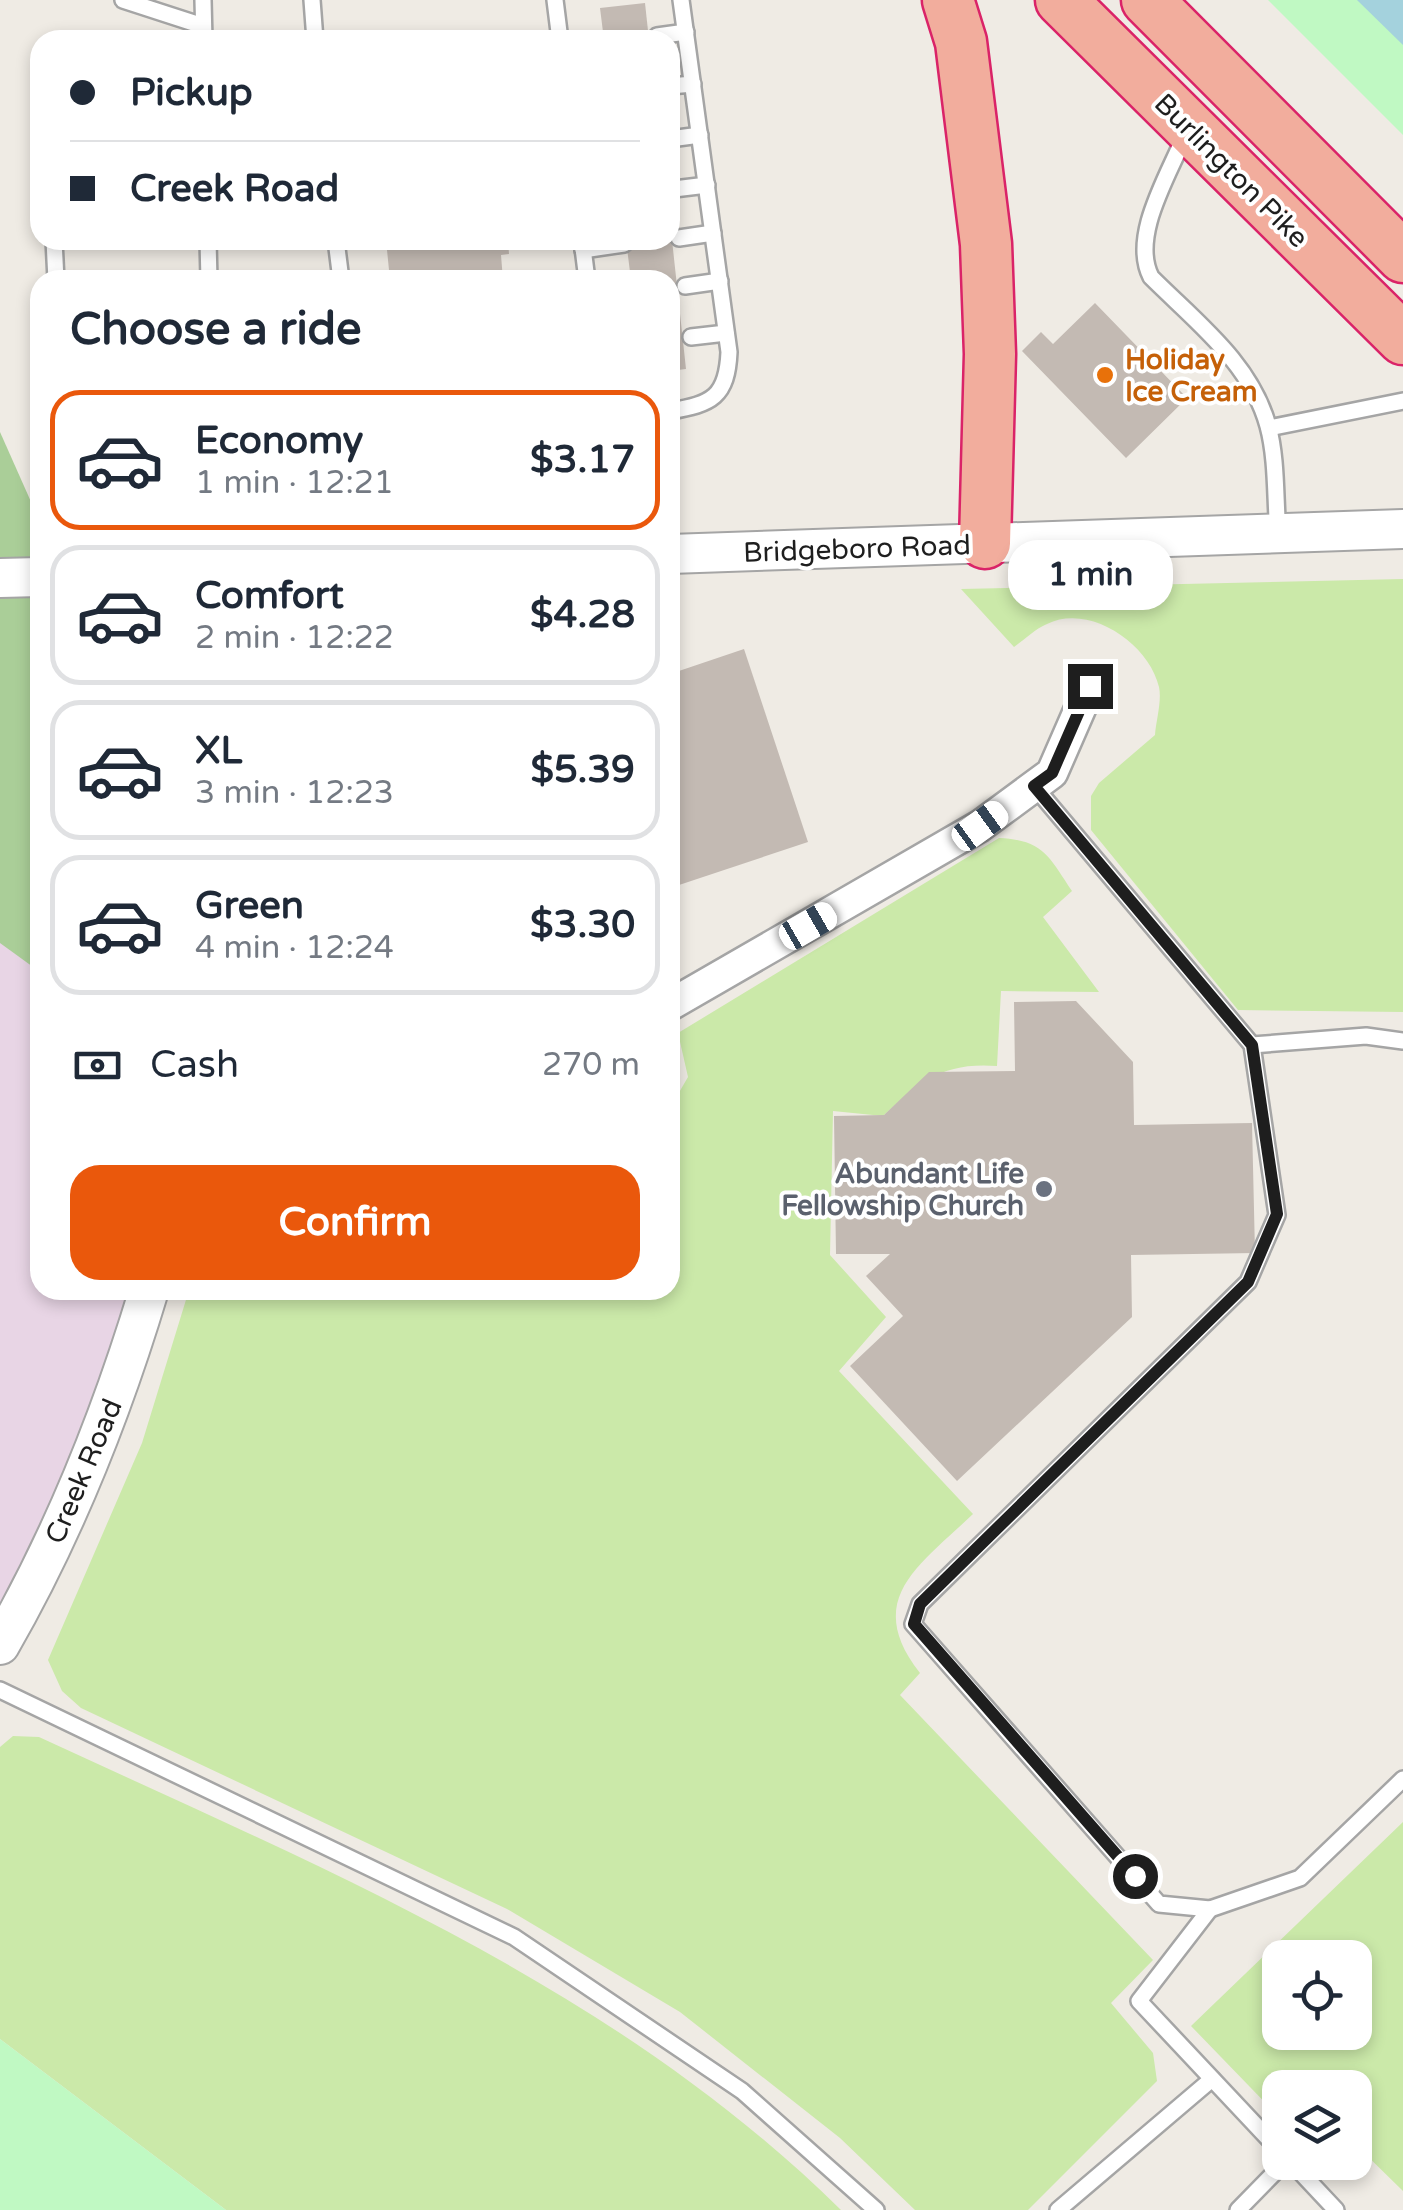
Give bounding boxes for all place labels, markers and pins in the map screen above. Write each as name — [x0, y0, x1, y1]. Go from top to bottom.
place label: Holiday Ice Cream — [1125, 343, 1257, 409]
marker: Holiday Ice Cream — [1094, 364, 1116, 386]
place label: Abundant Life Fellowship Church — [781, 1157, 1024, 1223]
marker: Abundant Life Fellowship Church — [1033, 1178, 1055, 1200]

